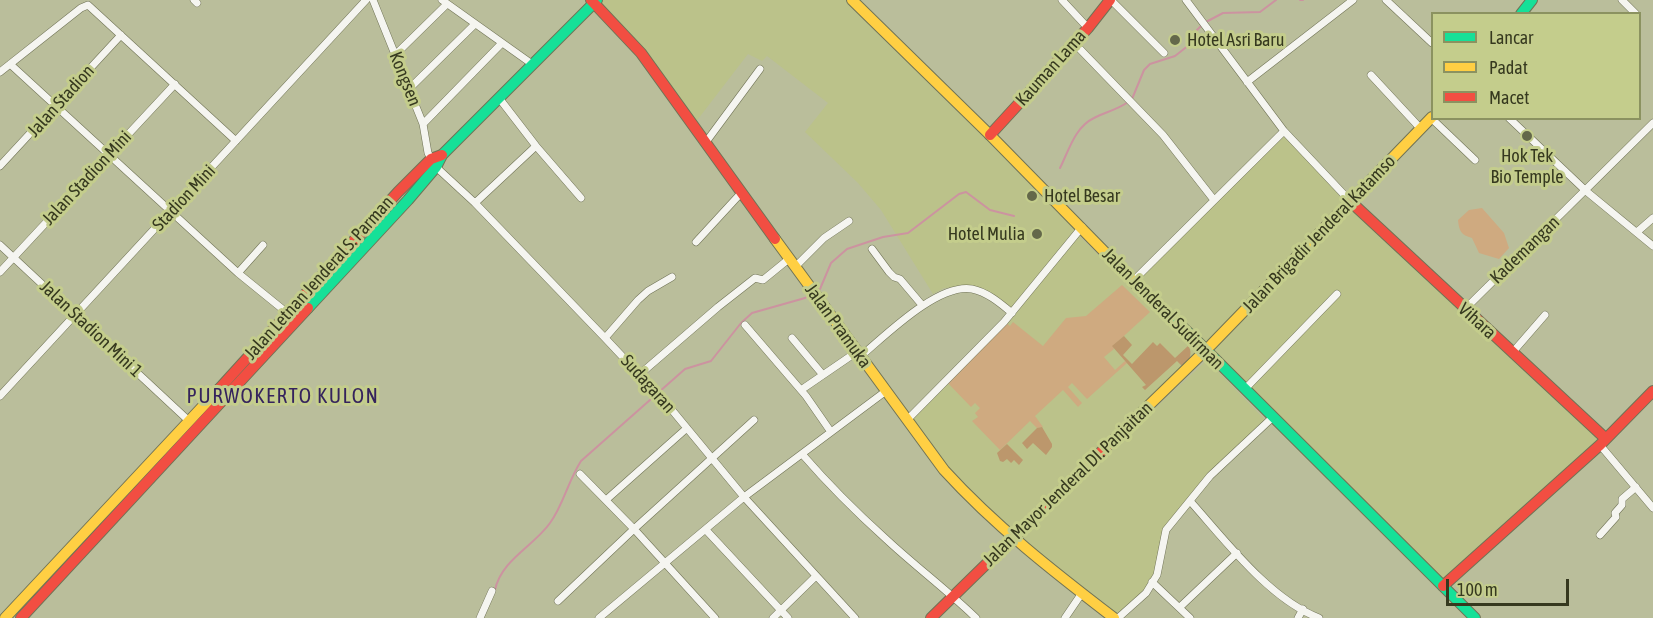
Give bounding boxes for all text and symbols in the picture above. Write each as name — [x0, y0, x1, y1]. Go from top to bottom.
legend — [1431, 12, 1641, 120]
street label: Kauman Lama — [1011, 26, 1091, 110]
text: Lancar — [1489, 27, 1533, 48]
place label: Hotel Asri Baru — [1187, 29, 1284, 51]
marker: Hotel Asri Baru — [1168, 33, 1182, 47]
street label: Kongsen — [384, 49, 426, 109]
text: Padat — [1489, 57, 1528, 78]
street label: Jalan Stadion — [23, 61, 99, 141]
text: Macet — [1489, 87, 1529, 108]
street label: Jalan Stadion Mini — [38, 126, 136, 230]
marker: Hok Tek Bio Temple — [1520, 129, 1534, 143]
place label: Hok Tek Bio Temple — [1491, 145, 1563, 188]
street label: Jalan Brigadir Jenderal Katamso — [1238, 151, 1400, 317]
street label: Stadion Mini — [148, 160, 220, 236]
place label: Hotel Besar — [1044, 185, 1120, 207]
marker: Hotel Besar — [1025, 189, 1039, 203]
street label: Jalan Letnan Jenderal S. Parman — [240, 192, 398, 364]
street label: Kademangan — [1486, 212, 1564, 288]
place label: Hotel Mulia — [948, 223, 1025, 245]
marker: Hotel Mulia — [1030, 227, 1044, 241]
street label: Jalan Jenderal Sudirman — [1098, 244, 1228, 374]
street label: Jalan Stadion Mini 1 — [35, 276, 147, 382]
street label: Jalan Pramuka — [800, 280, 876, 372]
street label: Vihara — [1454, 298, 1500, 344]
street label: Sudagaran — [616, 350, 680, 418]
district label: PURWOKERTO KULON — [187, 383, 379, 409]
street label: Jalan Mayor Jenderal DI. Panjaitan — [979, 397, 1157, 571]
scale bar — [1449, 567, 1572, 605]
text: 100 m — [1457, 579, 1498, 600]

